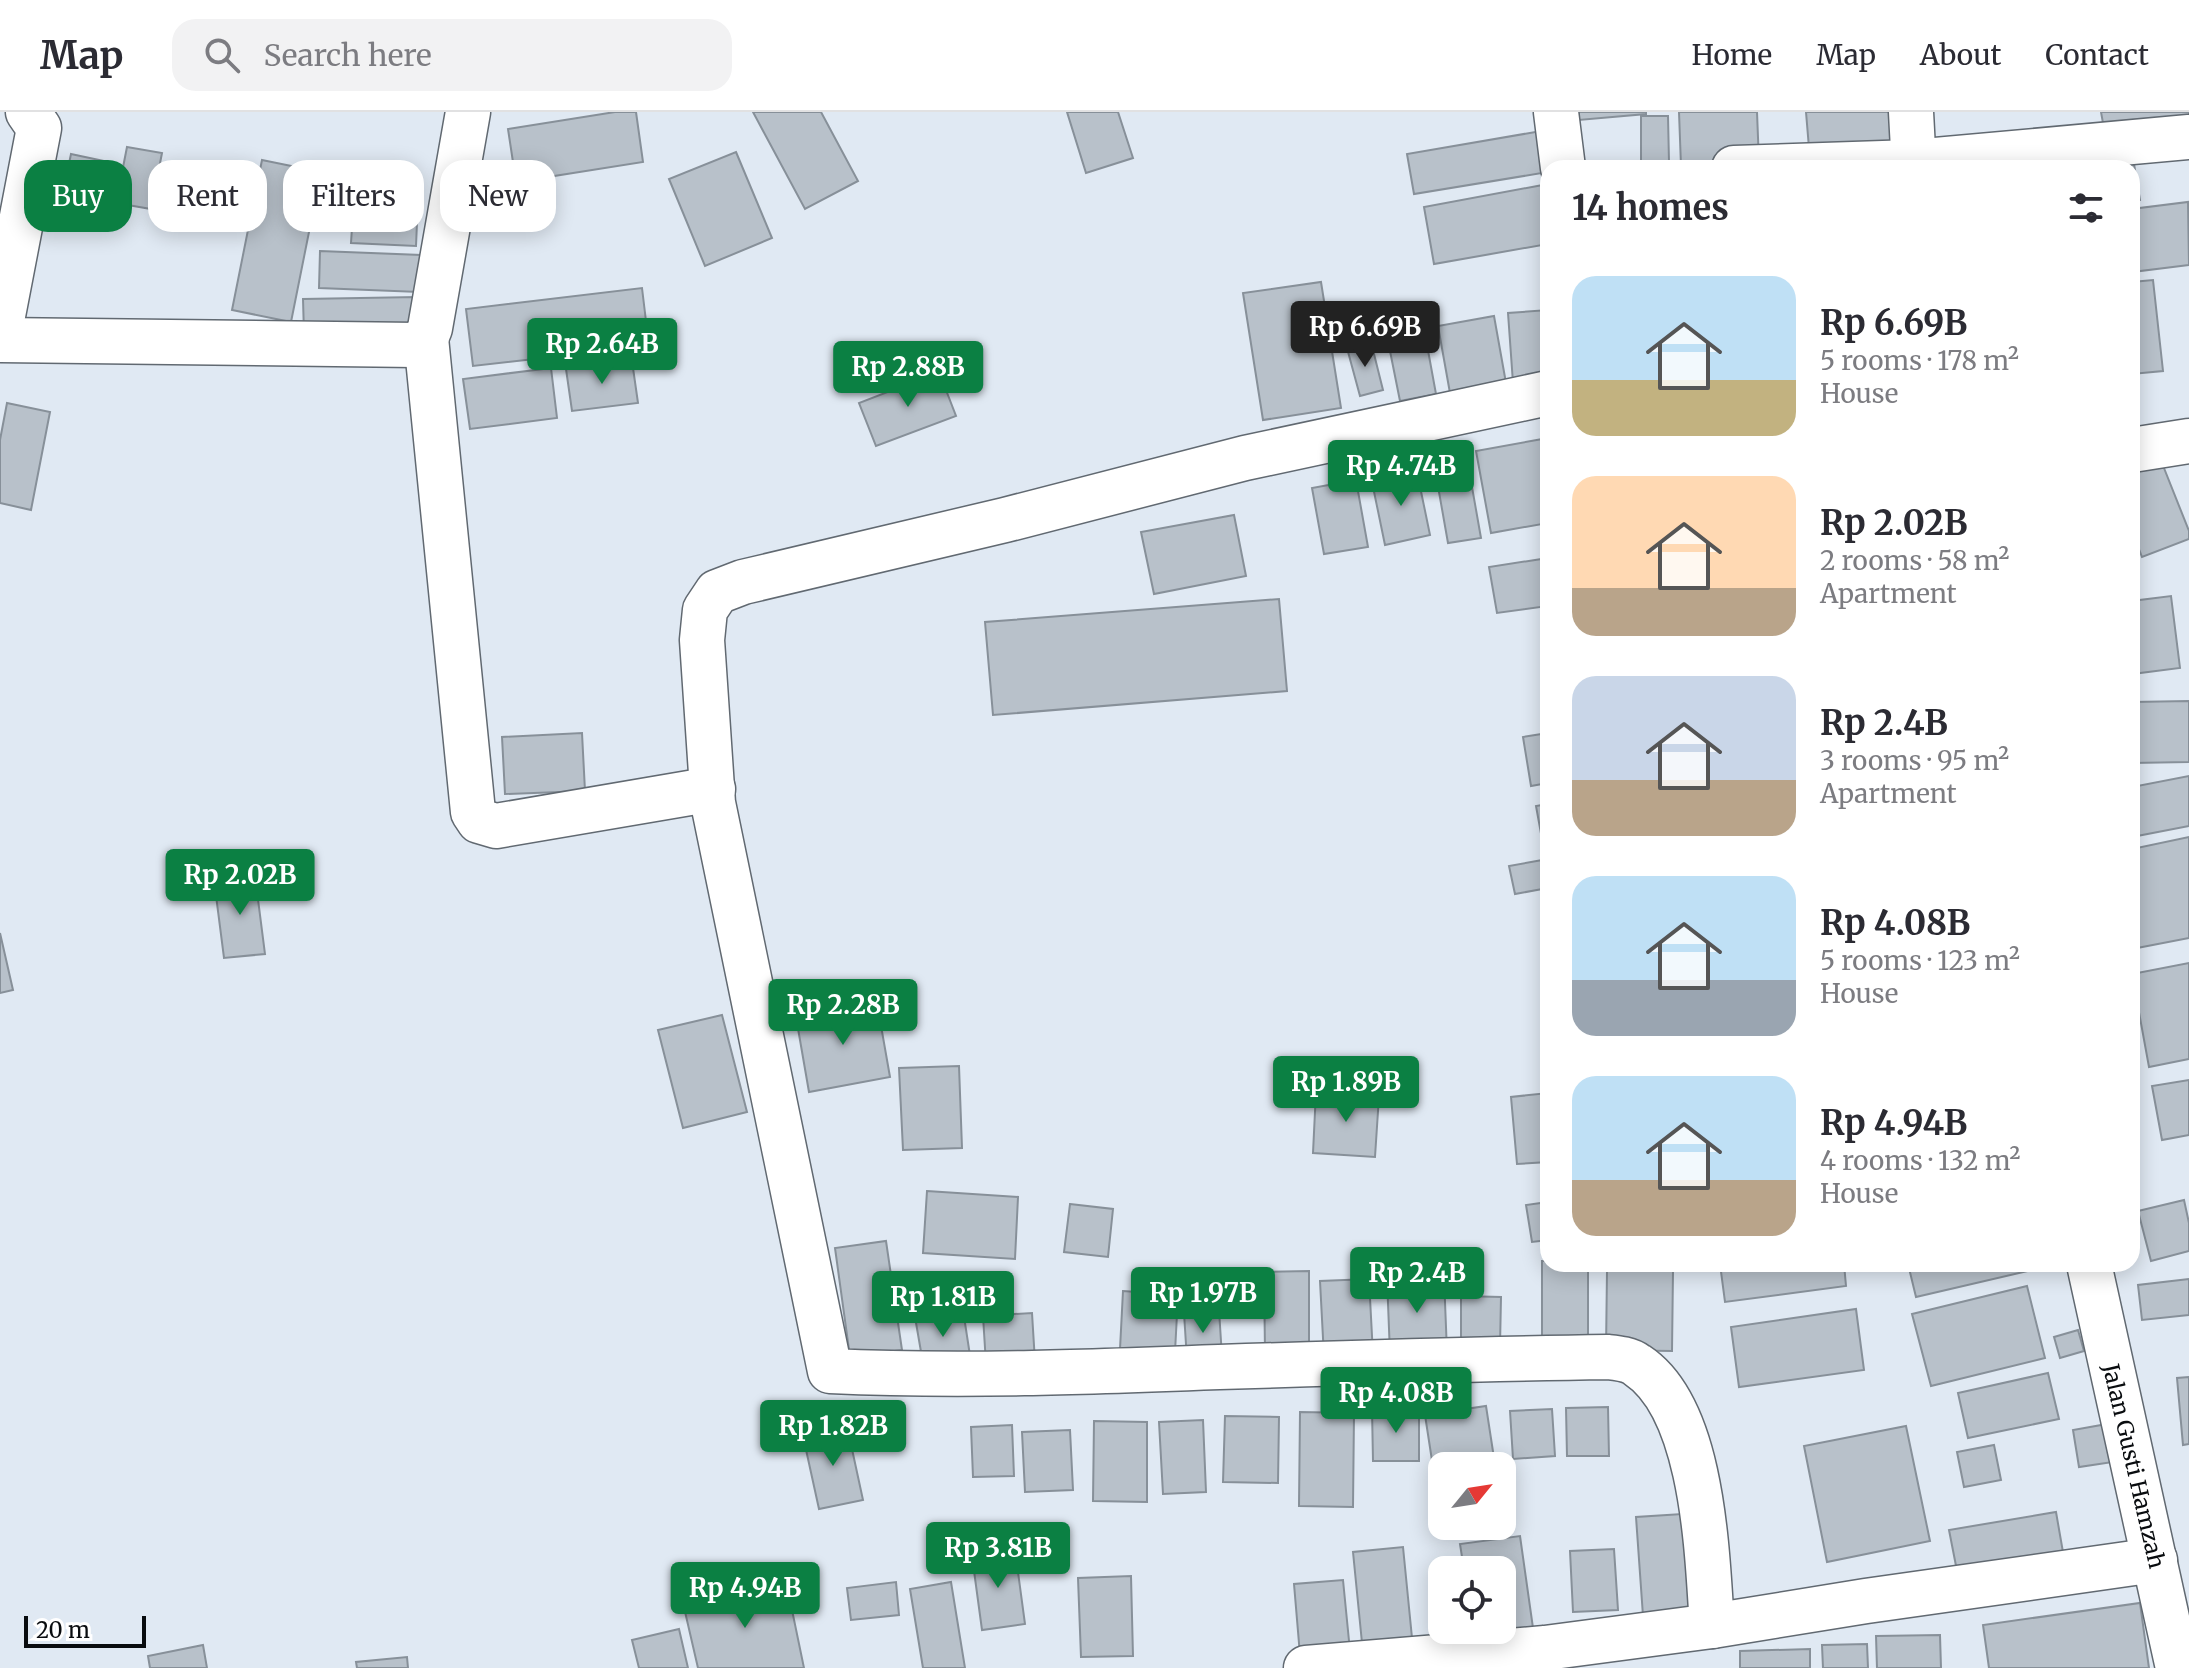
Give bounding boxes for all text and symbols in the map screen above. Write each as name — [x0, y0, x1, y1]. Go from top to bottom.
search box — [172, 19, 732, 91]
text: Map — [40, 32, 124, 79]
icon: search — [200, 33, 244, 77]
text: Search here — [264, 36, 432, 74]
text: Home — [1691, 37, 1772, 73]
text: Map — [1816, 37, 1876, 73]
text: About — [1920, 37, 2001, 73]
text: Contact — [2045, 37, 2149, 73]
chip: Buy — [24, 160, 132, 232]
chip: Rent — [148, 160, 267, 232]
chip: Filters — [283, 160, 424, 232]
chip: New — [440, 160, 556, 232]
icon: filters — [2064, 186, 2108, 230]
text: 14 homes — [1572, 187, 1729, 229]
pin: Rp 6.69B — [1282, 301, 1448, 369]
text: Rp 6.69B — [1820, 302, 1967, 344]
icon: home — [1636, 308, 1732, 404]
text: Rp 6.69B — [1309, 310, 1421, 343]
pin: Rp 2.64B — [519, 318, 685, 386]
text: Rp 2.64B — [545, 327, 659, 360]
pin: Rp 2.88B — [825, 341, 991, 409]
text: 5 rooms · 178 m² — [1820, 344, 2019, 377]
text: Rp 2.88B — [851, 350, 965, 383]
text: House — [1820, 377, 1898, 410]
pin: Rp 4.74B — [1318, 440, 1484, 508]
text: Rp 4.74B — [1346, 449, 1456, 482]
text: Rp 2.02B — [1820, 502, 1968, 544]
icon: home — [1636, 508, 1732, 604]
text: 2 rooms · 58 m² — [1820, 544, 2009, 577]
text: Apartment — [1820, 577, 1957, 610]
text: Rp 2.4B — [1820, 702, 1948, 744]
icon: home — [1636, 708, 1732, 804]
text: 3 rooms · 95 m² — [1820, 744, 2009, 777]
text: Apartment — [1820, 777, 1957, 810]
pin: Rp 2.02B — [157, 849, 323, 917]
text: Rp 2.02B — [184, 858, 296, 891]
text: Rp 4.08B — [1820, 902, 1970, 944]
icon: home — [1636, 908, 1732, 1004]
text: 5 rooms · 123 m² — [1820, 944, 2020, 977]
text: House — [1820, 977, 1898, 1010]
pin: Rp 2.28B — [760, 979, 926, 1047]
text: Rp 2.28B — [786, 988, 900, 1021]
pin: Rp 1.89B — [1263, 1056, 1429, 1124]
text: Rp 1.89B — [1291, 1065, 1401, 1098]
text: Rp 4.94B — [1820, 1102, 1967, 1144]
icon: home — [1636, 1108, 1732, 1204]
text: 4 rooms · 132 m² — [1820, 1144, 2020, 1177]
text: House — [1820, 1177, 1898, 1210]
pin: Rp 2.4B — [1343, 1247, 1491, 1315]
text: Rp 2.4B — [1368, 1256, 1466, 1289]
pin: Rp 1.97B — [1120, 1267, 1286, 1335]
pin: Rp 1.81B — [860, 1271, 1026, 1339]
text: Rp 1.97B — [1149, 1276, 1257, 1309]
text: Rp 1.81B — [890, 1280, 996, 1313]
street label: Jalan Gusti Hamzah — [2097, 1360, 2171, 1571]
pin: Rp 4.08B — [1313, 1367, 1479, 1435]
text: Rp 4.08B — [1339, 1376, 1453, 1409]
pin: Rp 1.82B — [750, 1400, 916, 1468]
text: Rp 1.82B — [778, 1409, 888, 1442]
north arrow — [1428, 1452, 1516, 1540]
map controls — [1428, 1452, 1516, 1644]
pin: Rp 3.81B — [915, 1522, 1081, 1590]
text: Rp 3.81B — [944, 1531, 1052, 1564]
button: locate — [1428, 1556, 1516, 1644]
pin: Rp 4.94B — [662, 1562, 828, 1630]
text: Rp 4.94B — [689, 1571, 801, 1604]
scale bar — [24, 1612, 146, 1648]
text: 20 m — [36, 1616, 90, 1644]

